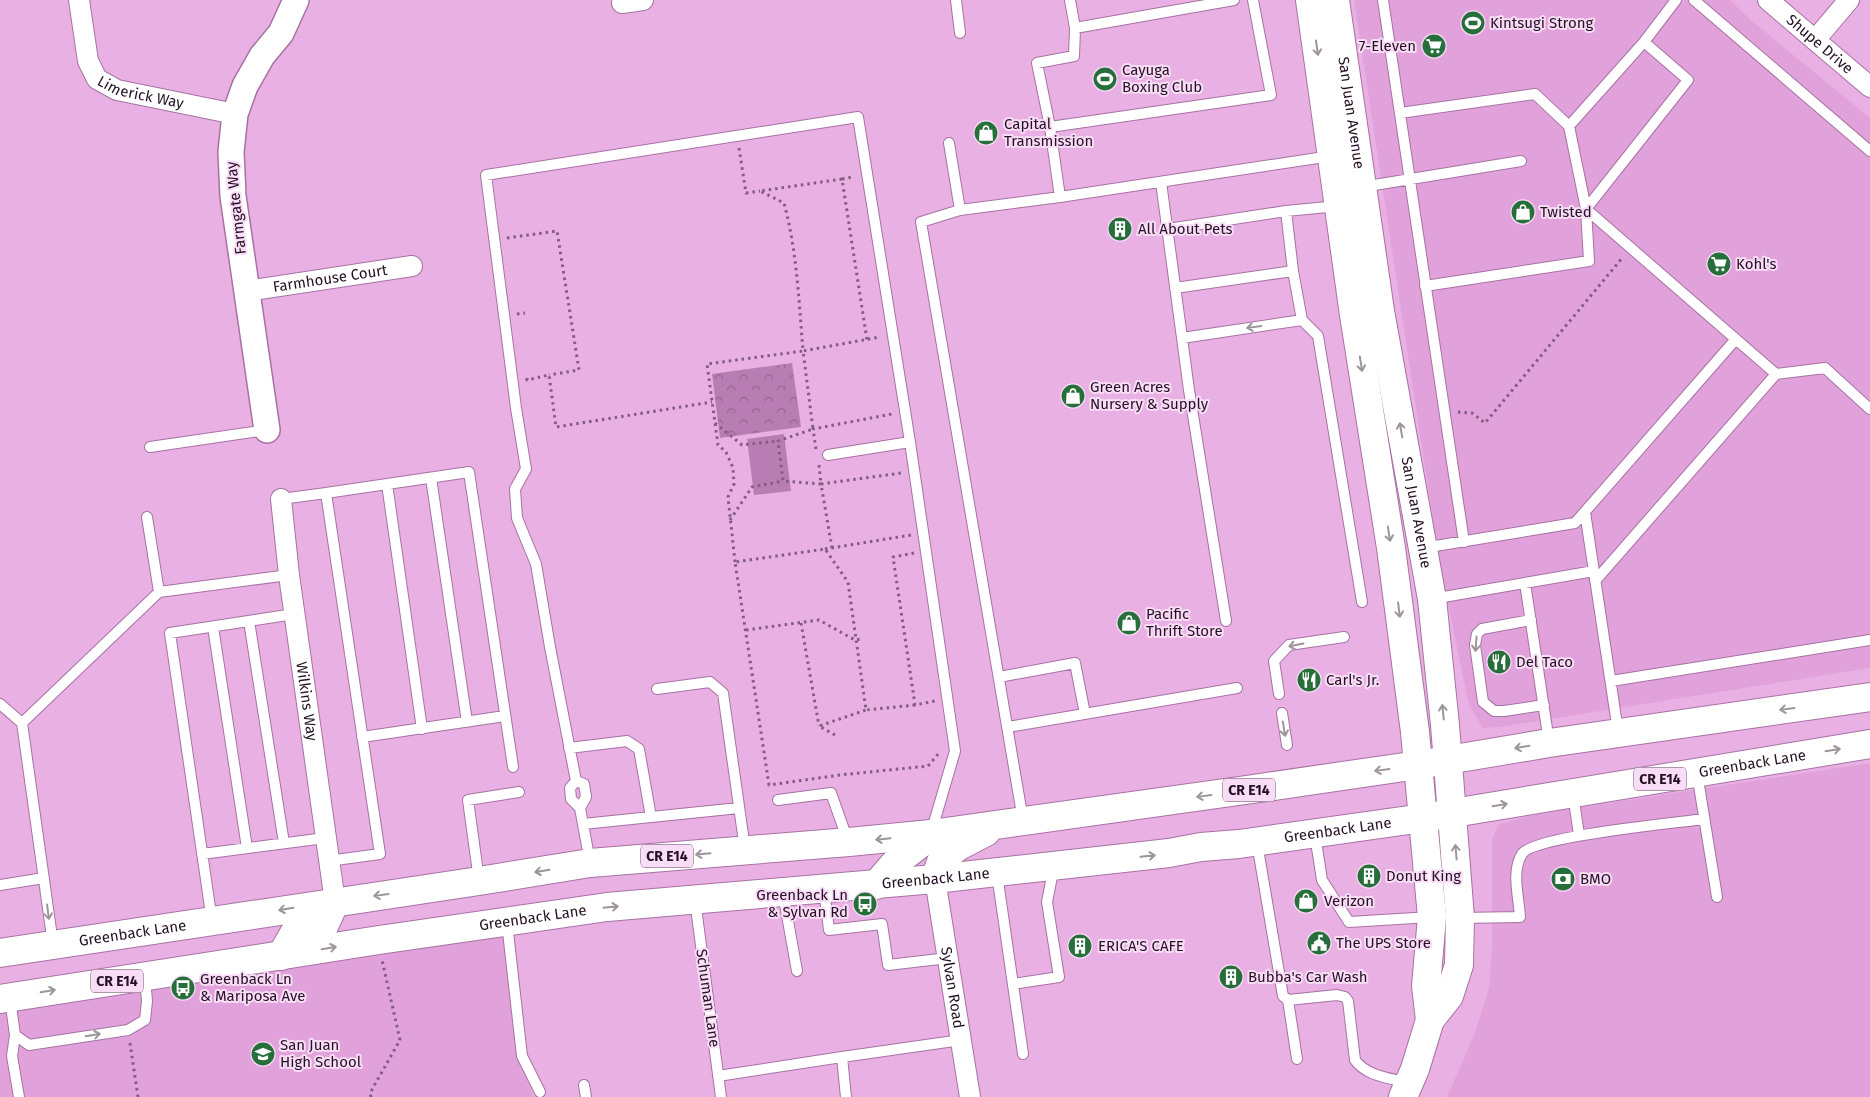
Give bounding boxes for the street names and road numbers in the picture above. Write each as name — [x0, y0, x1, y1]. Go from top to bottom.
street label: Shupe Drive — [1783, 11, 1857, 78]
street label: San Juan Avenue — [1334, 55, 1368, 170]
street label: Limerick Way — [94, 72, 186, 112]
street label: Farmgate Way — [222, 160, 250, 255]
street label: Farmhouse Court — [272, 261, 389, 296]
street label: San Juan Avenue — [1397, 455, 1435, 570]
street label: Wilkins Way — [292, 660, 321, 743]
street label: Greenback Lane — [1698, 746, 1807, 781]
road number: CR E14 — [1634, 768, 1686, 791]
road number: CR E14 — [1223, 778, 1275, 802]
street label: Greenback Lane — [1283, 814, 1393, 847]
road number: CR E14 — [641, 844, 693, 868]
street label: Greenback Lane — [881, 864, 991, 892]
street label: Greenback Lane — [478, 901, 588, 934]
street label: Greenback Lane — [78, 916, 187, 950]
street label: Sylvan Road — [937, 946, 968, 1030]
street label: Schuman Lane — [692, 948, 724, 1048]
road number: CR E14 — [91, 969, 143, 992]

